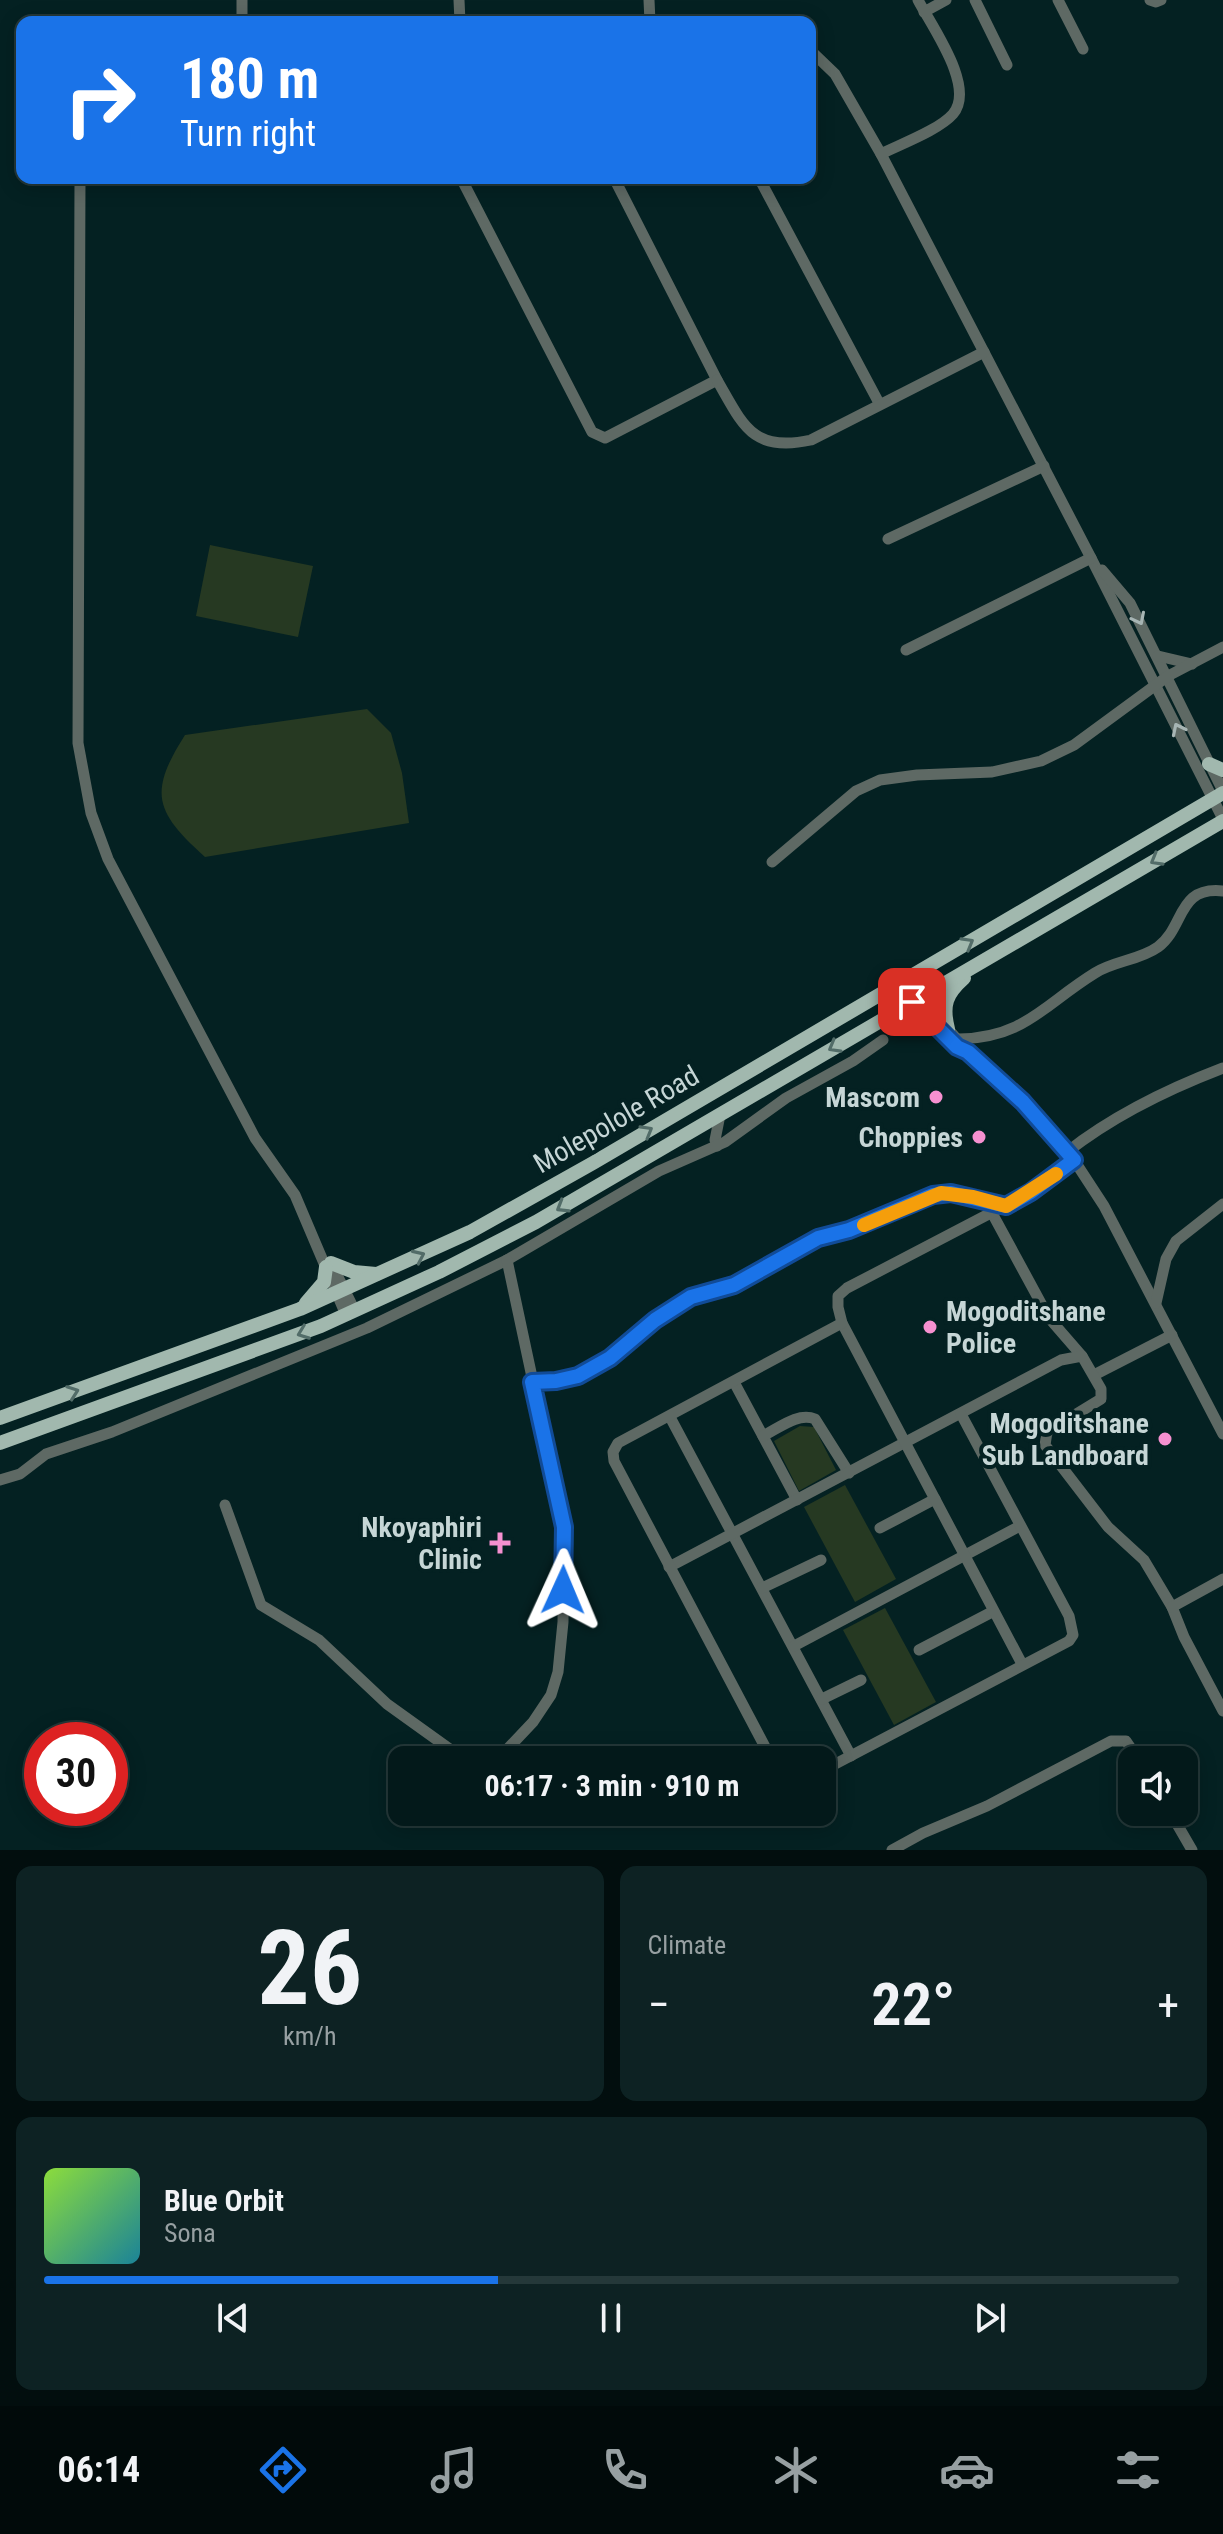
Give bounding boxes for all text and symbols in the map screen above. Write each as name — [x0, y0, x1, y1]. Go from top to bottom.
text: 180 m — [180, 46, 319, 112]
icon: right — [48, 48, 152, 152]
text: Turn right — [180, 113, 316, 155]
one-way arrow — [1129, 611, 1144, 626]
one-way arrow — [1173, 722, 1188, 737]
one-way arrow — [1150, 850, 1165, 866]
one-way arrow — [959, 937, 974, 953]
pin — [878, 968, 946, 1036]
icon: arrive — [890, 980, 934, 1024]
one-way arrow — [828, 1037, 843, 1053]
street label: Molepolole Road — [528, 1059, 705, 1180]
place label: Mascom — [825, 1081, 920, 1114]
marker: Mascom — [927, 1088, 945, 1106]
place label: Choppies — [858, 1121, 963, 1154]
one-way arrow — [639, 1125, 653, 1141]
marker: Choppies — [970, 1128, 988, 1146]
one-way arrow — [556, 1197, 571, 1213]
one-way arrow — [411, 1250, 426, 1266]
place label: Mogoditshane Police — [946, 1295, 1106, 1360]
marker: Mogoditshane Police — [921, 1318, 939, 1336]
one-way arrow — [297, 1323, 311, 1340]
one-way arrow — [66, 1386, 80, 1402]
place label: Mogoditshane Sub Landboard — [982, 1407, 1149, 1472]
marker: Mogoditshane Sub Landboard — [1156, 1430, 1174, 1448]
place label: Nkoyaphiri Clinic — [361, 1511, 482, 1576]
marker: Nkoyaphiri Clinic — [489, 1532, 511, 1554]
position arrow — [521, 1548, 605, 1632]
speed limit sign: 30 — [24, 1722, 128, 1826]
map controls — [1118, 1746, 1198, 1826]
button: sound — [1118, 1746, 1198, 1826]
text: 06:17 · 3 min · 910 m — [485, 1768, 739, 1803]
text: 26 — [257, 1908, 362, 2029]
text: Climate — [648, 1930, 726, 1960]
text: 22° — [871, 1969, 955, 2040]
text: − — [648, 1979, 670, 2031]
text: + — [1157, 1979, 1179, 2031]
text: km/h — [283, 2021, 337, 2051]
text: Blue Orbit — [164, 2183, 284, 2218]
text: Sona — [164, 2218, 216, 2248]
icon: previous — [211, 2296, 255, 2340]
icon: pause — [589, 2296, 633, 2340]
icon: next — [968, 2296, 1012, 2340]
icon: directions — [255, 2442, 311, 2498]
icon: music — [426, 2442, 482, 2498]
icon: phone — [597, 2442, 653, 2498]
icon: climate — [768, 2442, 824, 2498]
icon: car — [939, 2442, 995, 2498]
icon: filters — [1110, 2442, 1166, 2498]
text: 06:14 — [57, 2449, 140, 2491]

